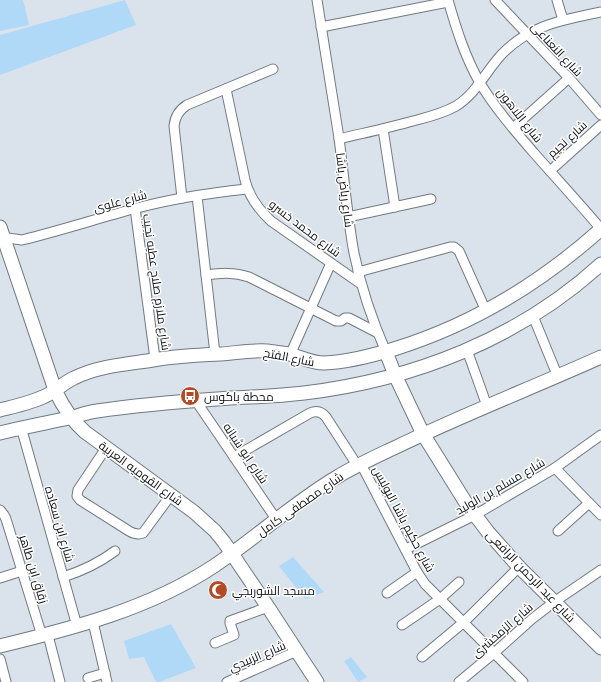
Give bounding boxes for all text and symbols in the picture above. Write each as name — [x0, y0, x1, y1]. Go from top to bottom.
street label: شارع النعناعى — [527, 18, 587, 80]
street label: شارع اللاهون — [493, 84, 547, 146]
street label: شارع نجيم — [543, 116, 591, 161]
street label: شارع رياض باشا — [332, 152, 358, 228]
street label: شارع علوى — [91, 186, 149, 216]
street label: شارع محمد خسرو — [266, 195, 345, 261]
street label: شارع ملازم صلاح عطيه نجيب — [139, 213, 175, 351]
street label: شارع الفتح — [262, 344, 316, 370]
bus stop icon: محطة باكوس — [179, 385, 201, 407]
place label: محطة باكوس — [204, 388, 274, 405]
street label: شارع ابو شبانه — [219, 419, 273, 487]
street label: شارع القوميه العربية — [95, 437, 187, 509]
street label: شارع مسلم بن الوليد — [452, 453, 548, 519]
street label: شارع حكيم باشا البوليس — [369, 463, 439, 575]
street label: شارع مصطفى كامل — [253, 468, 347, 540]
street label: شارع ابن سعاده — [41, 484, 79, 564]
street label: شارع عبد الرحمن الرافعى — [482, 526, 580, 626]
street label: زقاق ابن طاهر — [15, 532, 53, 606]
mosque icon: مسجد الشوربجي — [207, 579, 229, 601]
place label: مسجد الشوربجي — [232, 582, 315, 601]
street label: شارع الزمخشرى — [468, 599, 536, 661]
street label: شارع الزبيدي — [226, 636, 289, 677]

